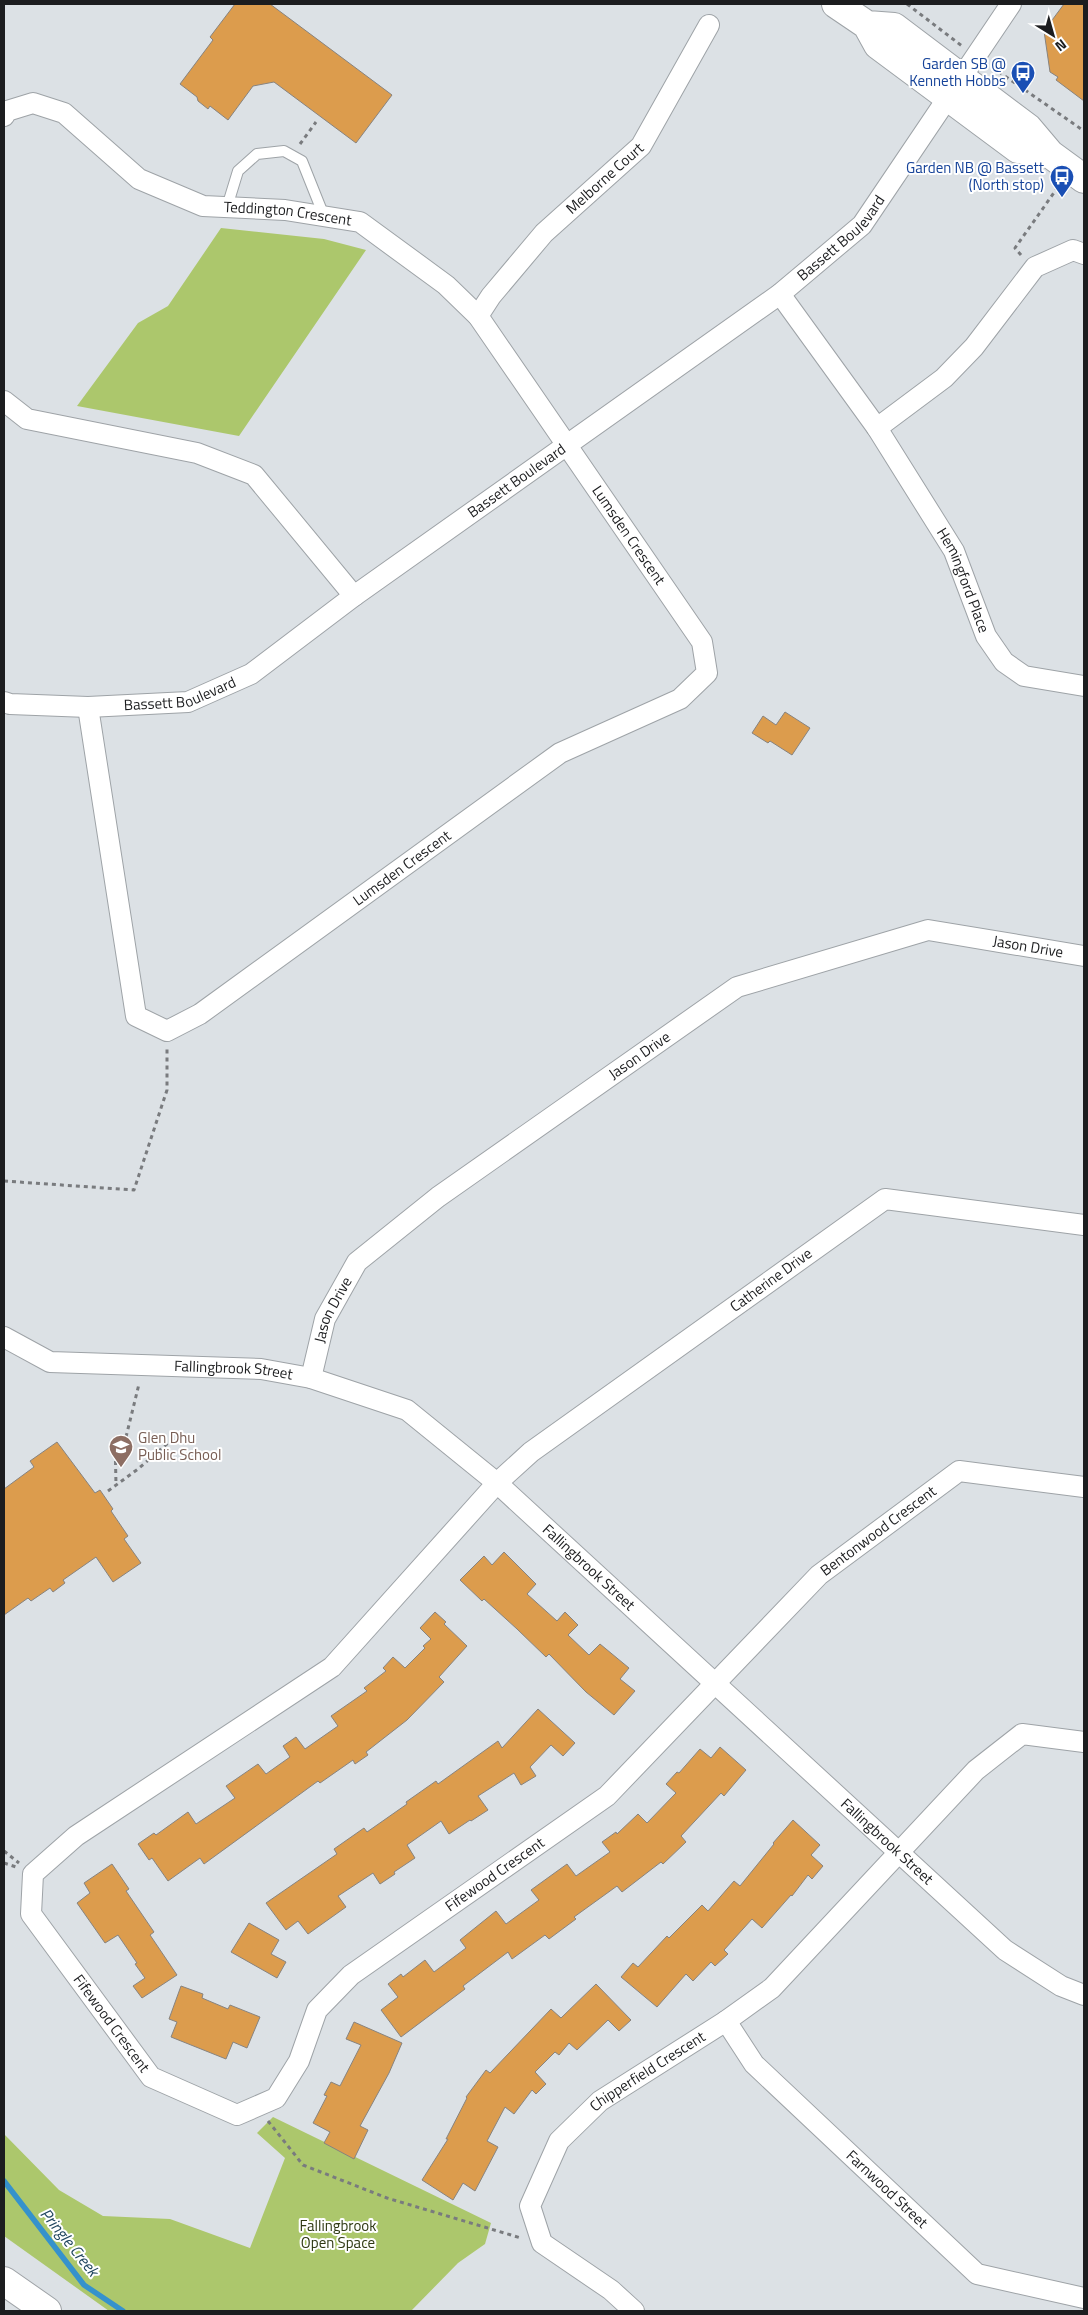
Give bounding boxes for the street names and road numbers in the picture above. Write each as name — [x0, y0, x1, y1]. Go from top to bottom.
street label: Melborne Court — [560, 136, 649, 219]
street label: Bassett Boulevard — [792, 190, 890, 286]
street label: Teddington Crescent — [223, 195, 354, 232]
street label: Bassett Boulevard — [462, 437, 570, 523]
street label: Lumsden Crescent — [586, 480, 672, 590]
street label: Hemingford Place — [931, 523, 996, 636]
street label: Bassett Boulevard — [123, 670, 239, 716]
street label: Lumsden Crescent — [348, 824, 456, 911]
street label: Jason Drive — [991, 929, 1065, 963]
street label: Jason Drive — [603, 1025, 675, 1085]
street label: Catherine Drive — [725, 1242, 817, 1317]
street label: Jason Drive — [308, 1272, 358, 1345]
street label: Fallingbrook Street — [174, 1354, 295, 1386]
street label: Bentonwood Crescent — [815, 1479, 941, 1581]
street label: Fallingbrook Street — [538, 1518, 641, 1616]
street label: Fallingbrook Street — [836, 1792, 939, 1890]
street label: Fifewood Crescent — [440, 1831, 550, 1917]
street label: Fifewood Crescent — [68, 1969, 156, 2078]
street label: Chipperfield Crescent — [584, 2025, 710, 2116]
street label: Farnwood Street — [841, 2144, 934, 2234]

